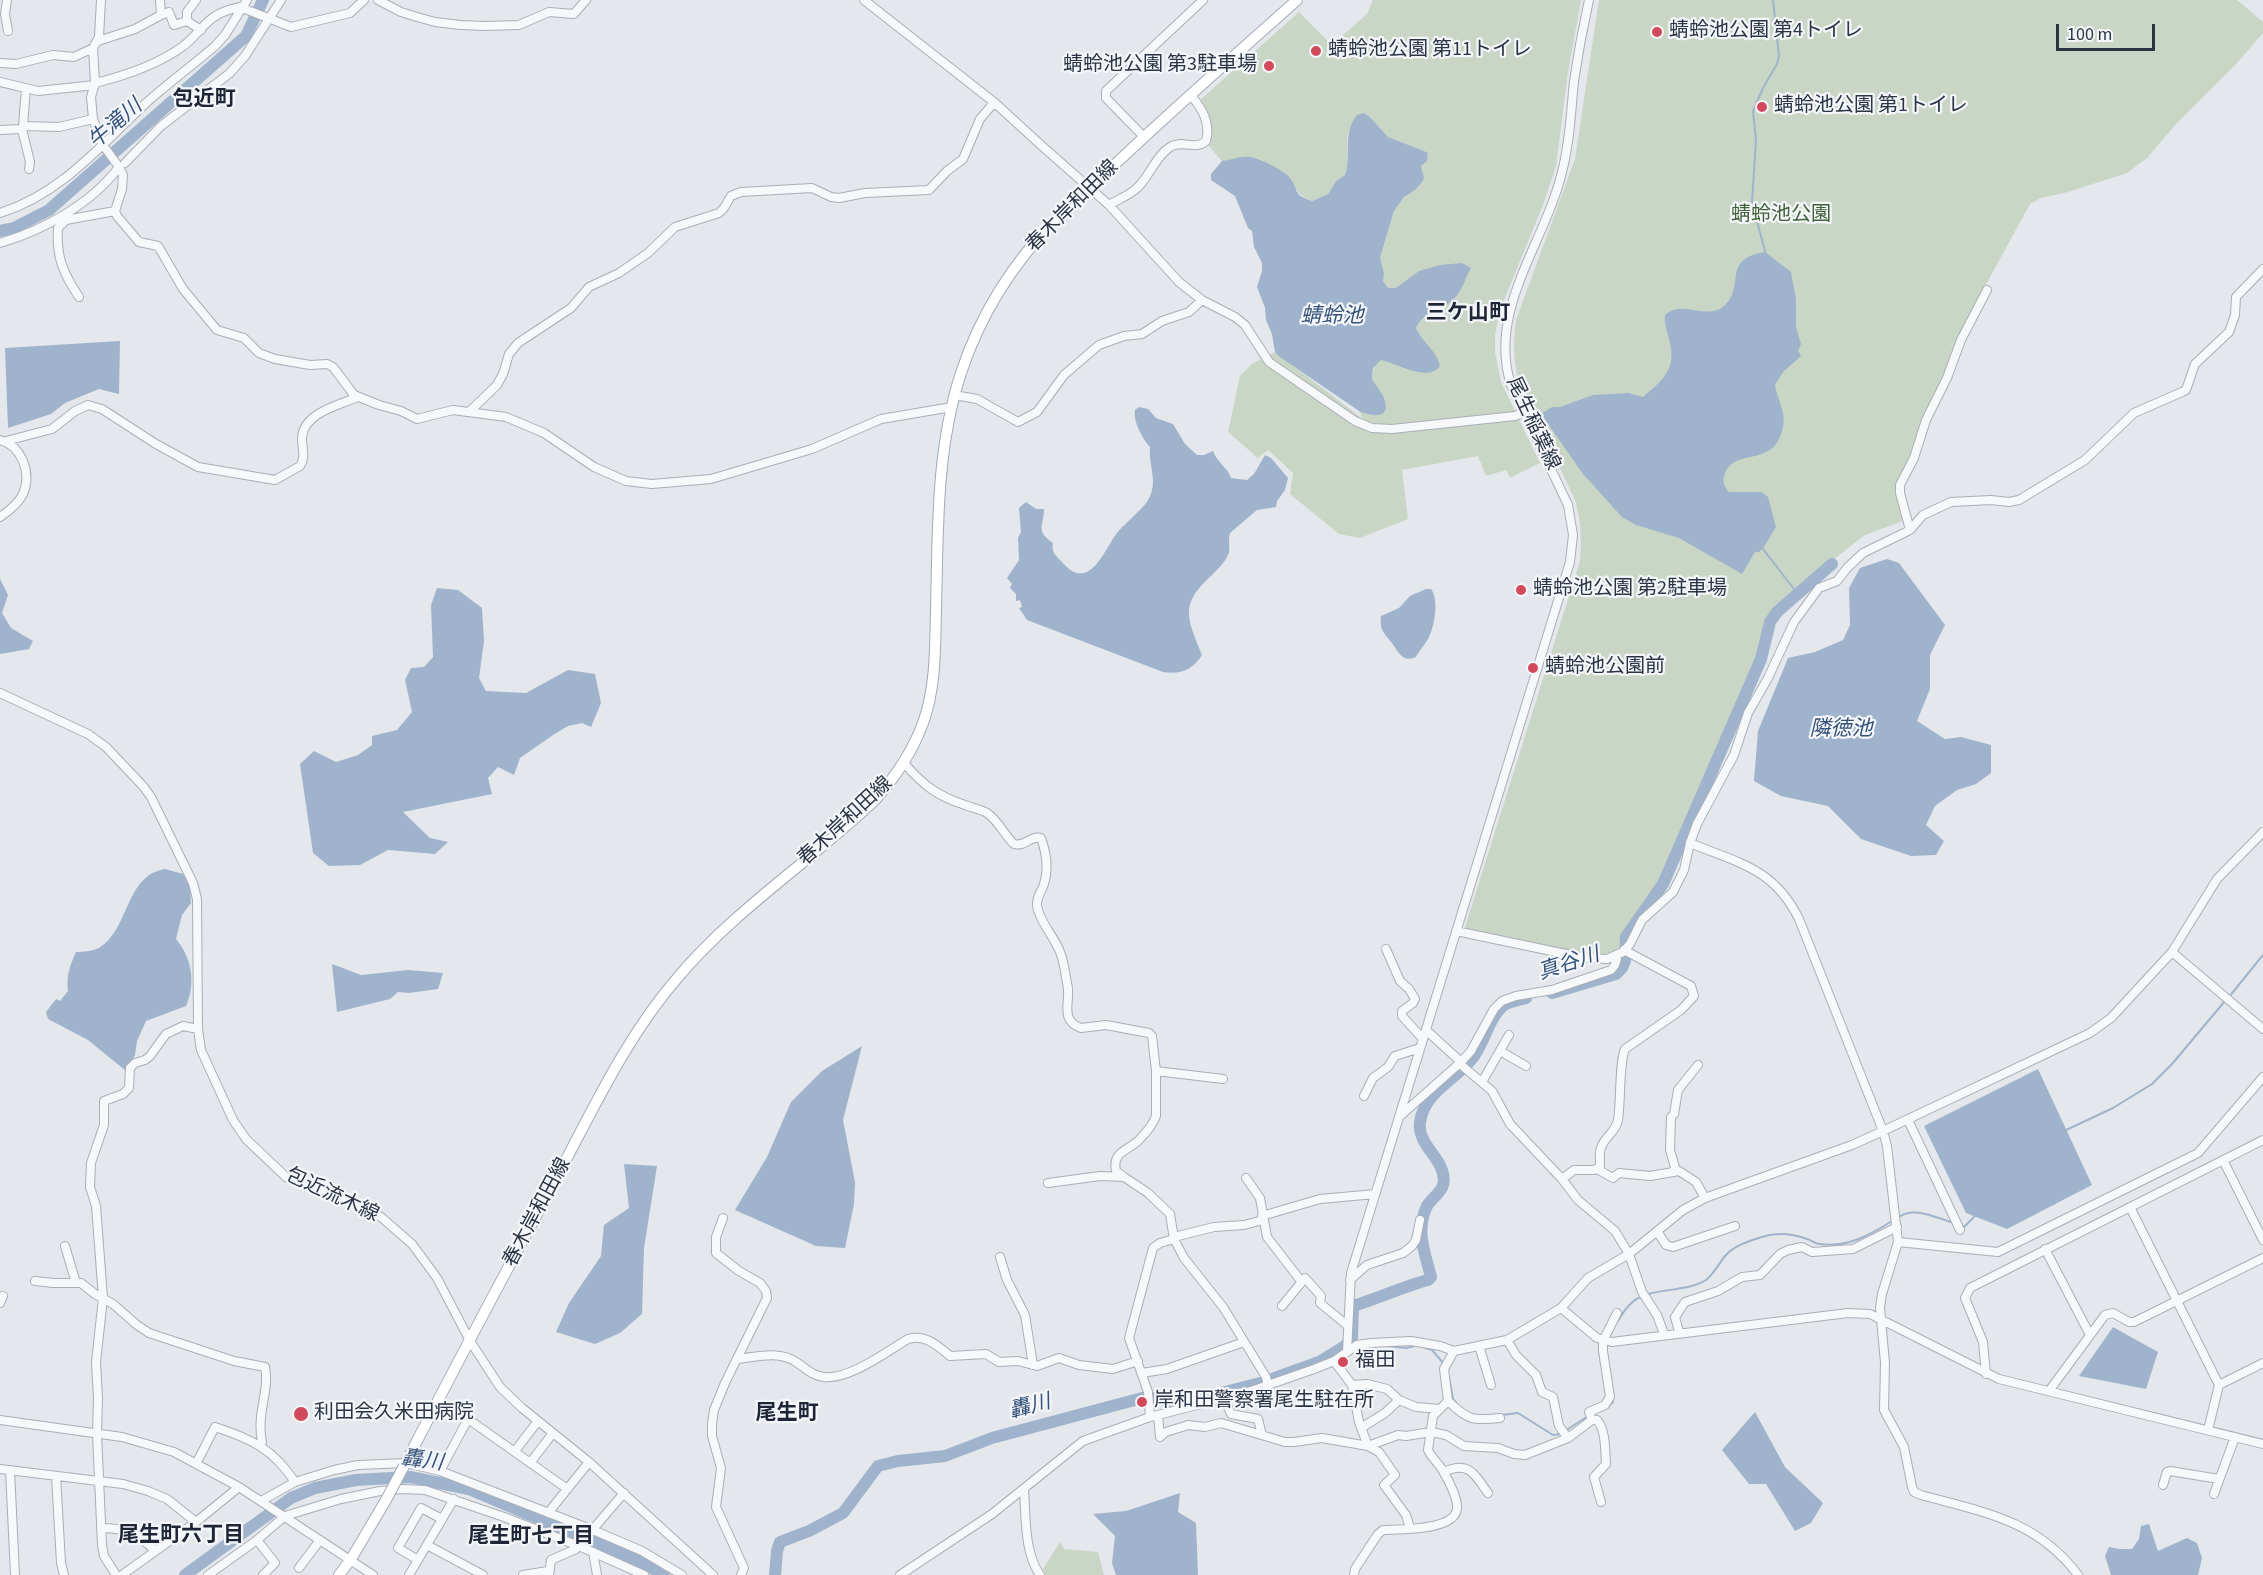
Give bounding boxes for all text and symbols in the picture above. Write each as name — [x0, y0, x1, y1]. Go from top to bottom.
scale bar — [2059, 12, 2158, 50]
place label: 蜻蛉池公園 第4トイレ — [1669, 20, 1863, 44]
text: 100 m — [2067, 22, 2112, 47]
marker: 蜻蛉池公園 第4トイレ — [1650, 25, 1664, 39]
place label: 蜻蛉池公園 第11トイレ — [1328, 39, 1532, 63]
marker: 蜻蛉池公園 第11トイレ — [1309, 44, 1323, 58]
place label: 蜻蛉池公園 第3駐車場 — [1063, 54, 1257, 78]
marker: 蜻蛉池公園 第3駐車場 — [1262, 59, 1276, 73]
district label: 包近町 — [173, 87, 235, 113]
water label: 牛滝川 — [84, 95, 148, 155]
place label: 蜻蛉池公園 第1トイレ — [1774, 95, 1968, 119]
marker: 蜻蛉池公園 第1トイレ — [1755, 100, 1769, 114]
street label: 春木岸和田線 — [1022, 156, 1124, 258]
park label: 蜻蛉池公園 — [1731, 204, 1831, 228]
district label: 三ケ山町 — [1426, 301, 1510, 327]
water label: 蜻蛉池 — [1301, 304, 1363, 330]
street label: 尾生稲葉線 — [1500, 374, 1564, 474]
place label: 蜻蛉池公園 第2駐車場 — [1533, 578, 1727, 602]
marker: 蜻蛉池公園 第2駐車場 — [1514, 583, 1528, 597]
place label: 蜻蛉池公園前 — [1545, 656, 1665, 680]
marker: 蜻蛉池公園前 — [1526, 661, 1540, 675]
water label: 隣徳池 — [1810, 717, 1872, 743]
street label: 春木岸和田線 — [794, 772, 898, 872]
water label: 真谷川 — [1535, 943, 1603, 987]
street label: 春木岸和田線 — [499, 1154, 577, 1272]
street label: 包近流木線 — [282, 1164, 382, 1228]
place label: 福田 — [1355, 1350, 1395, 1374]
marker: 福田 — [1336, 1355, 1350, 1369]
water label: 轟川 — [1006, 1390, 1054, 1426]
place label: 岸和田警察署尾生駐在所 — [1154, 1390, 1374, 1414]
marker: 岸和田警察署尾生駐在所 — [1135, 1395, 1149, 1409]
district label: 尾生町 — [756, 1401, 818, 1427]
place label: 利田会久米田病院 — [314, 1402, 474, 1426]
marker: 利田会久米田病院 — [292, 1405, 310, 1423]
water label: 轟川 — [400, 1447, 444, 1477]
district label: 尾生町六丁目 — [118, 1523, 244, 1549]
district label: 尾生町七丁目 — [468, 1524, 594, 1550]

